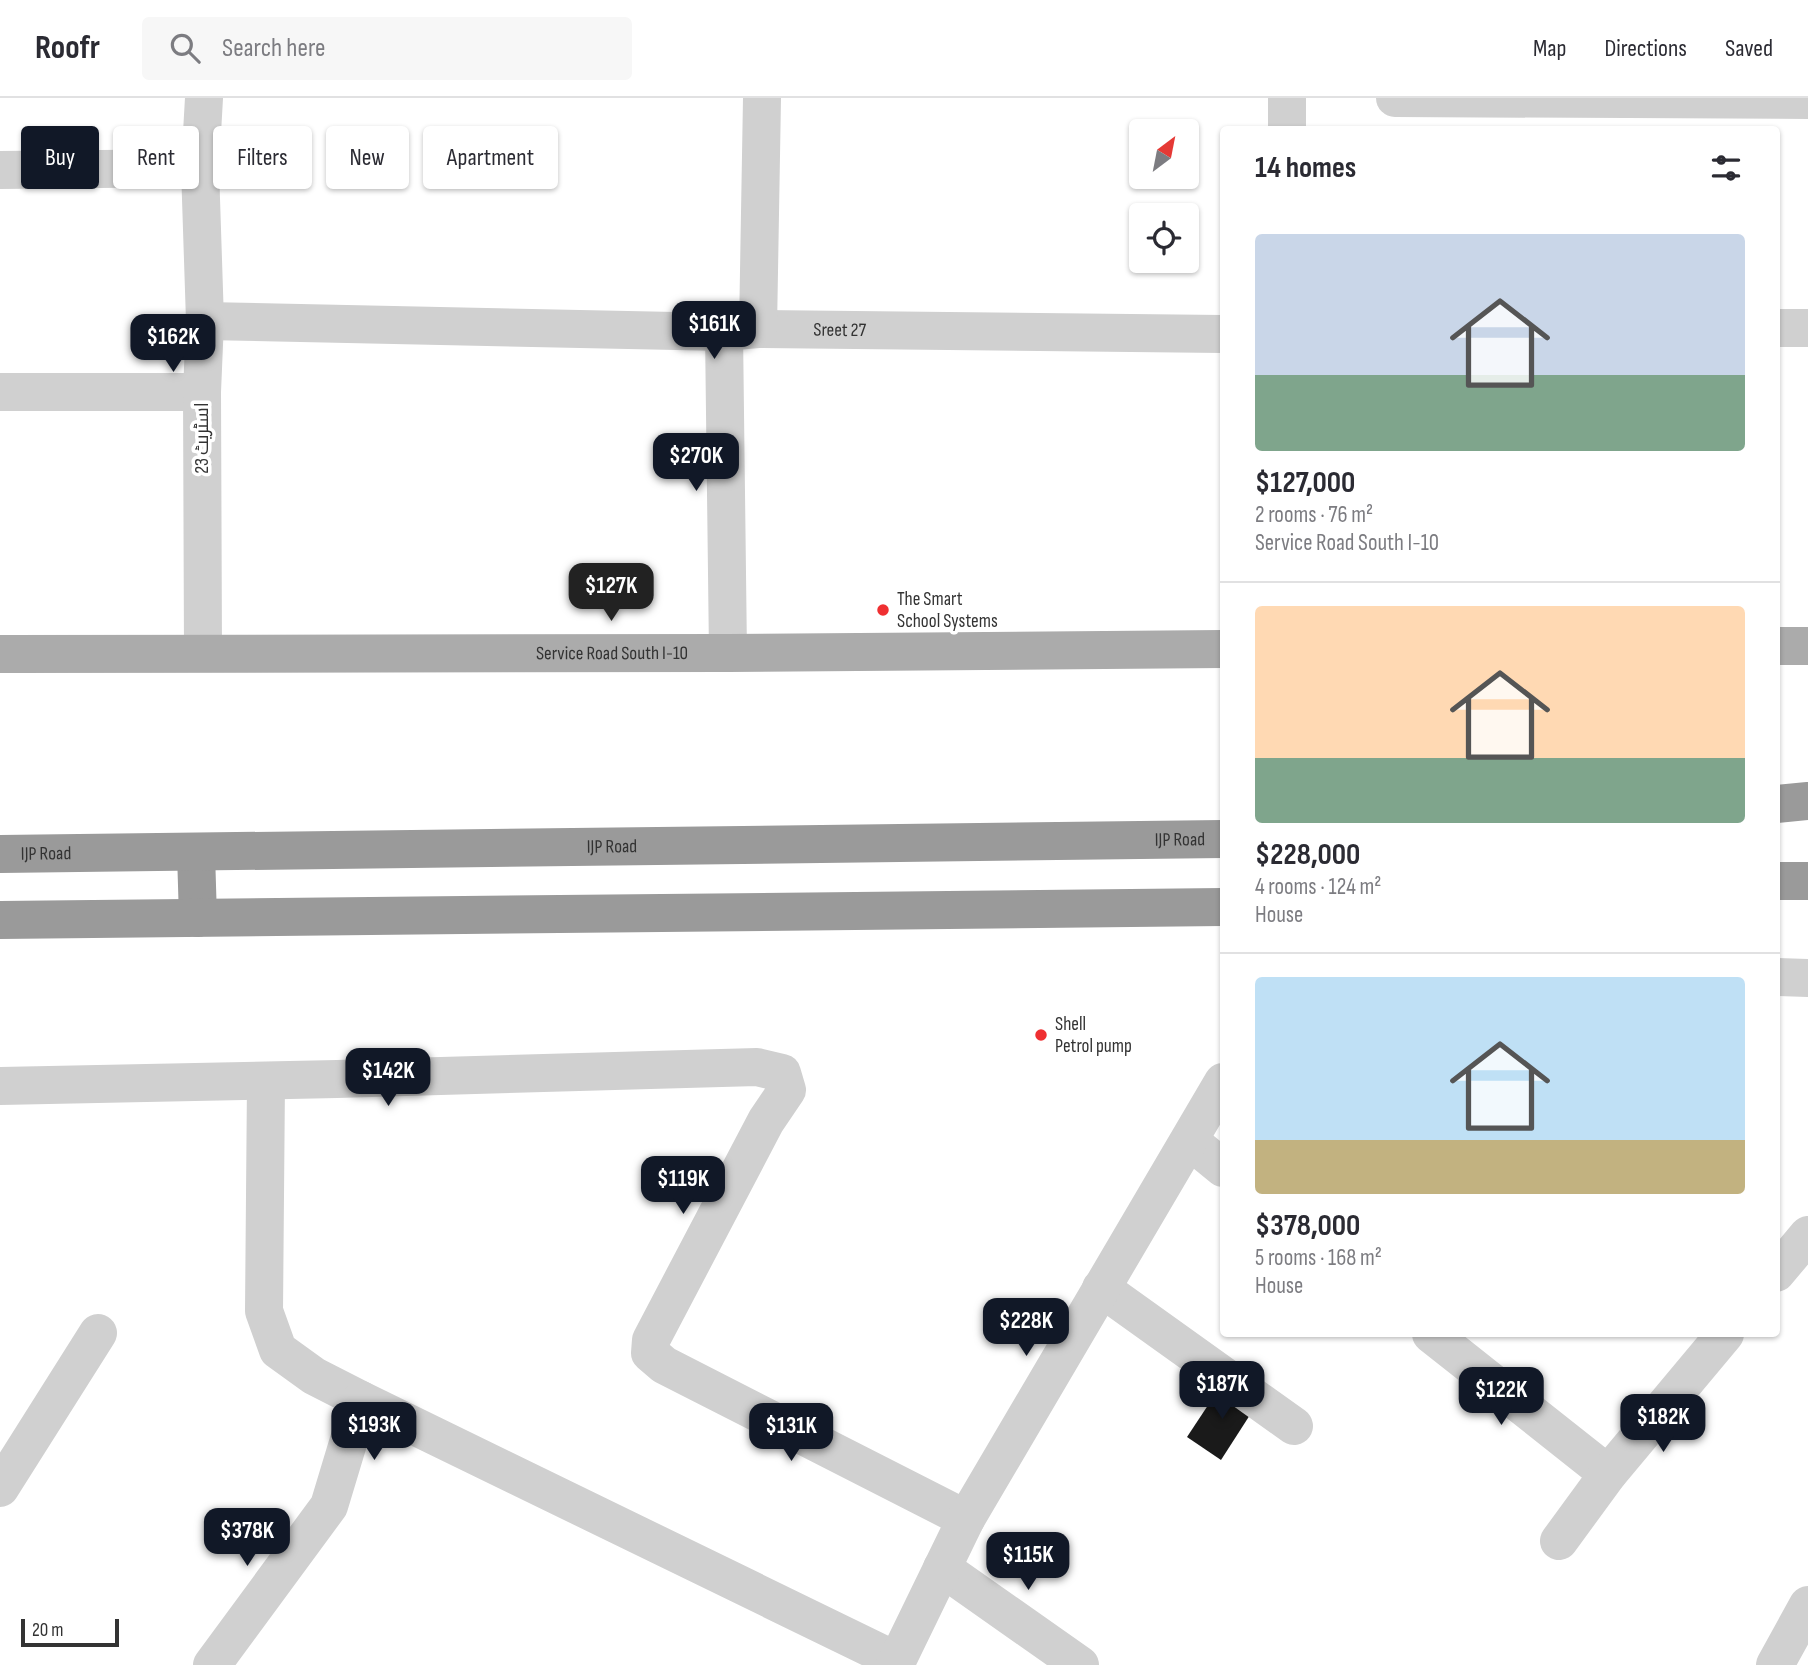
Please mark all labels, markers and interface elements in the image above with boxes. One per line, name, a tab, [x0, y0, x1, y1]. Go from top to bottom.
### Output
search box	[142, 17, 632, 80]
text: Roofr	[35, 28, 100, 68]
icon: search	[166, 29, 204, 67]
text: Search here	[222, 33, 325, 64]
text: Map	[1533, 34, 1566, 63]
text: Directions	[1604, 34, 1687, 63]
text: Saved	[1725, 34, 1773, 63]
north arrow	[1129, 119, 1199, 189]
map controls	[1129, 119, 1199, 273]
chip: Buy	[21, 126, 99, 189]
chip: Rent	[113, 126, 199, 189]
chip: Filters	[213, 126, 312, 189]
chip: New	[326, 126, 409, 189]
chip: Apartment	[423, 126, 558, 189]
icon: filters	[1707, 149, 1745, 187]
text: 14 homes	[1255, 150, 1356, 186]
button: locate	[1129, 203, 1199, 273]
icon: home	[1437, 280, 1563, 406]
pin: $161K	[665, 302, 763, 361]
text: $161K	[688, 310, 740, 338]
pin: $162K	[124, 314, 222, 374]
street label: Sreet 27	[813, 318, 867, 342]
text: $162K	[146, 323, 200, 351]
street label: اسٹریٹ 23	[191, 402, 214, 474]
pin: $270K	[647, 434, 745, 493]
text: $270K	[669, 442, 723, 470]
text: $127,000	[1255, 465, 1355, 501]
text: 2 rooms · 76 m²	[1255, 501, 1373, 529]
text: Service Road South I-10	[1255, 529, 1439, 557]
pin: $127K	[562, 564, 660, 623]
text: $127K	[585, 572, 637, 600]
place label: The Smart School Systems	[897, 588, 998, 633]
marker: The Smart School Systems	[875, 602, 891, 618]
street label: Service Road South I-10	[536, 642, 688, 665]
icon: home	[1437, 652, 1563, 778]
street label: IJP Road	[1155, 828, 1205, 851]
street label: IJP Road	[587, 835, 637, 858]
text: $228,000	[1255, 837, 1360, 873]
street label: IJP Road	[21, 842, 71, 865]
text: 4 rooms · 124 m²	[1255, 873, 1381, 901]
text: House	[1255, 901, 1303, 929]
place label: Shell Petrol pump	[1055, 1013, 1132, 1058]
icon: home	[1437, 1023, 1563, 1149]
marker: Shell Petrol pump	[1033, 1027, 1049, 1043]
pin: $142K	[339, 1048, 437, 1108]
text: $142K	[361, 1057, 415, 1085]
pin: $119K	[634, 1156, 732, 1216]
text: $119K	[657, 1165, 709, 1193]
text: $378,000	[1255, 1208, 1360, 1244]
text: 5 rooms · 168 m²	[1255, 1244, 1382, 1272]
text: House	[1255, 1272, 1303, 1300]
pin: $228K	[977, 1298, 1075, 1358]
text: $228K	[999, 1307, 1053, 1335]
pin: $187K	[1173, 1362, 1271, 1421]
pin: $122K	[1452, 1368, 1550, 1427]
text: $187K	[1195, 1370, 1249, 1398]
text: $122K	[1475, 1376, 1527, 1404]
pin: $182K	[1614, 1394, 1712, 1454]
pin: $193K	[325, 1402, 423, 1462]
text: $182K	[1636, 1403, 1690, 1431]
pin: $131K	[742, 1404, 840, 1463]
text: $193K	[347, 1411, 401, 1439]
text: $131K	[765, 1412, 817, 1440]
pin: $378K	[198, 1508, 296, 1568]
text: $378K	[220, 1517, 274, 1545]
pin: $115K	[979, 1532, 1077, 1592]
text: $115K	[1002, 1541, 1054, 1569]
scale bar	[21, 1616, 119, 1648]
text: 20 m	[32, 1619, 64, 1642]

